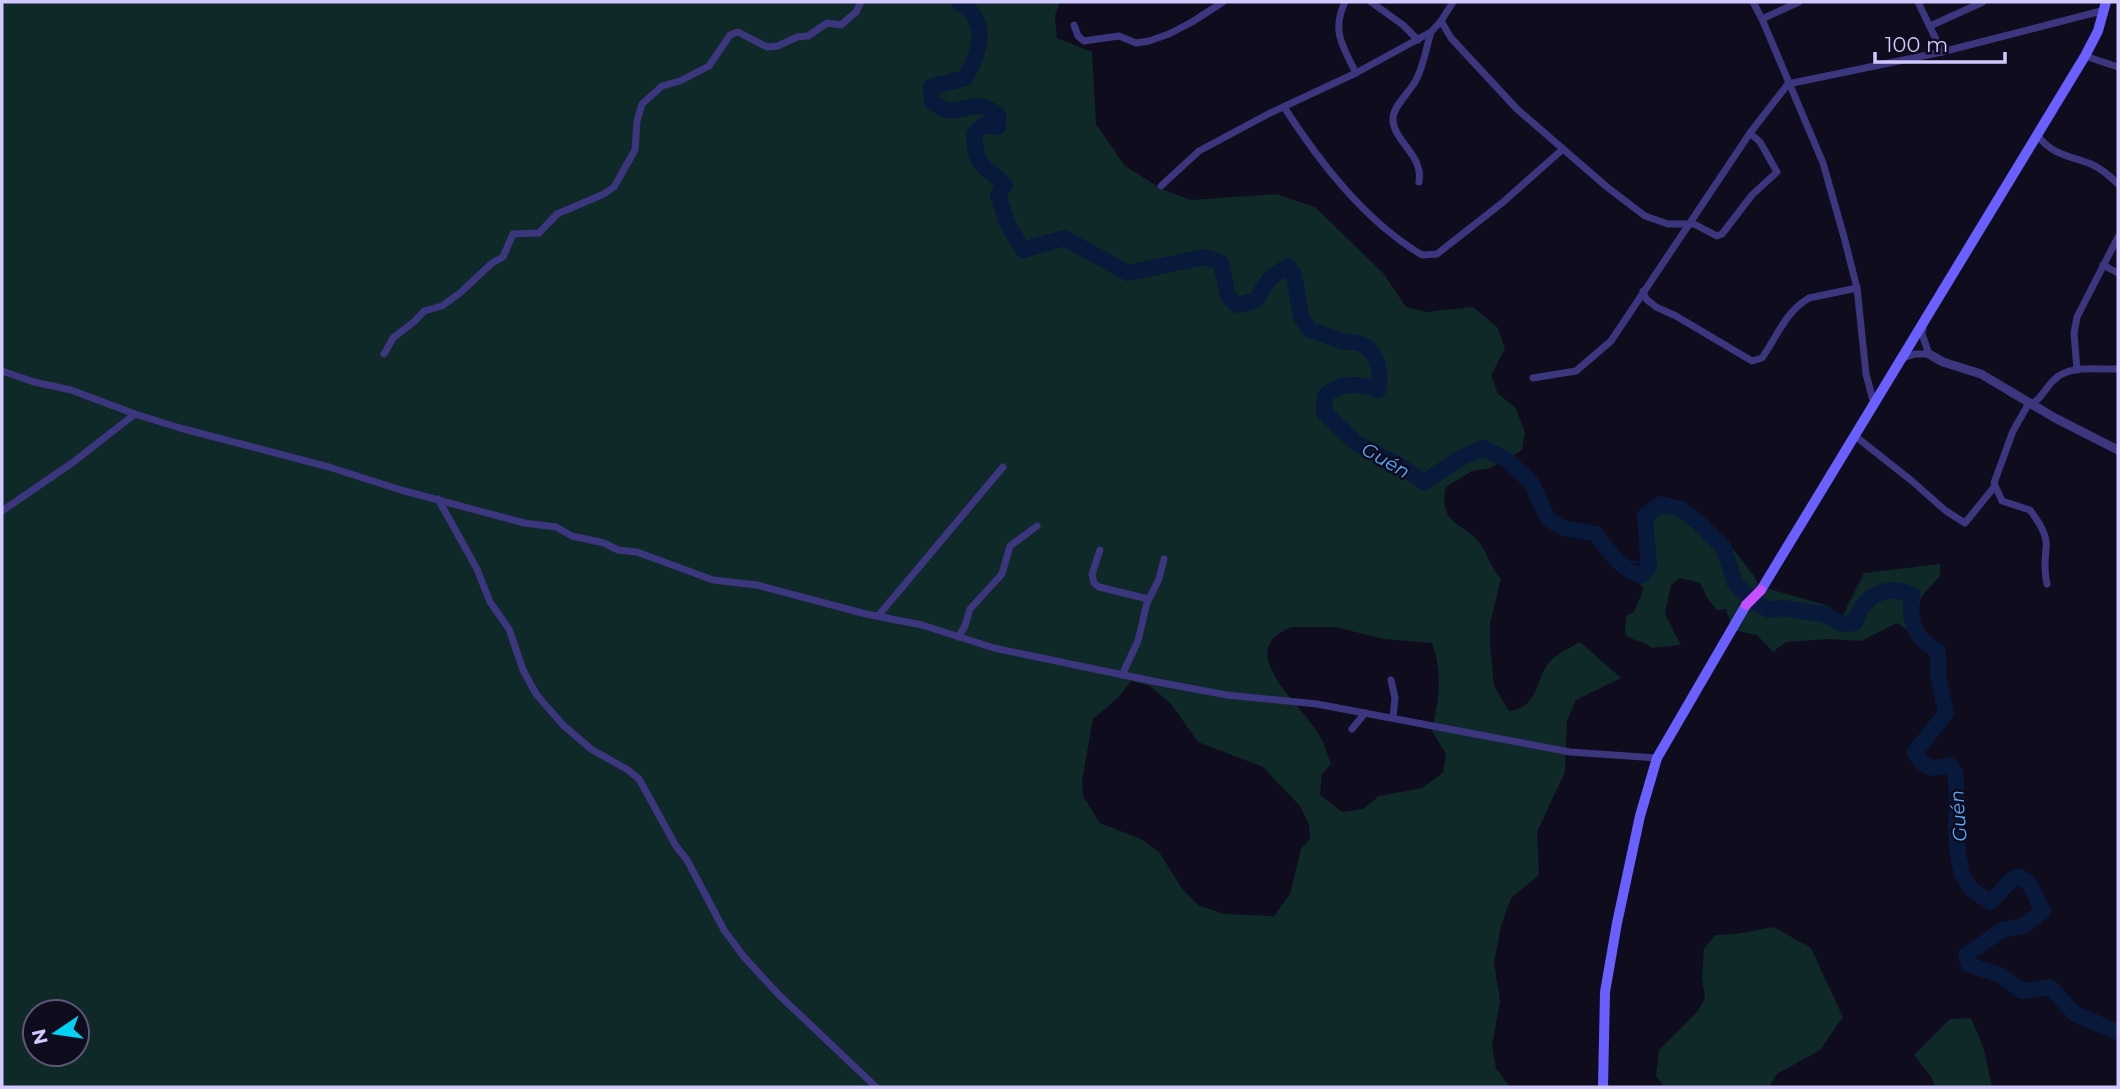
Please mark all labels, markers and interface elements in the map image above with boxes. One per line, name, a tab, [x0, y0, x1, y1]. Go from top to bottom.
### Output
scale bar	[1875, 21, 2004, 65]
text: 100 m	[1885, 32, 1948, 57]
water label: Guén	[1358, 438, 1414, 483]
water label: Guén	[1945, 789, 1972, 843]
north arrow	[21, 998, 91, 1068]
text: N	[27, 1027, 53, 1047]

